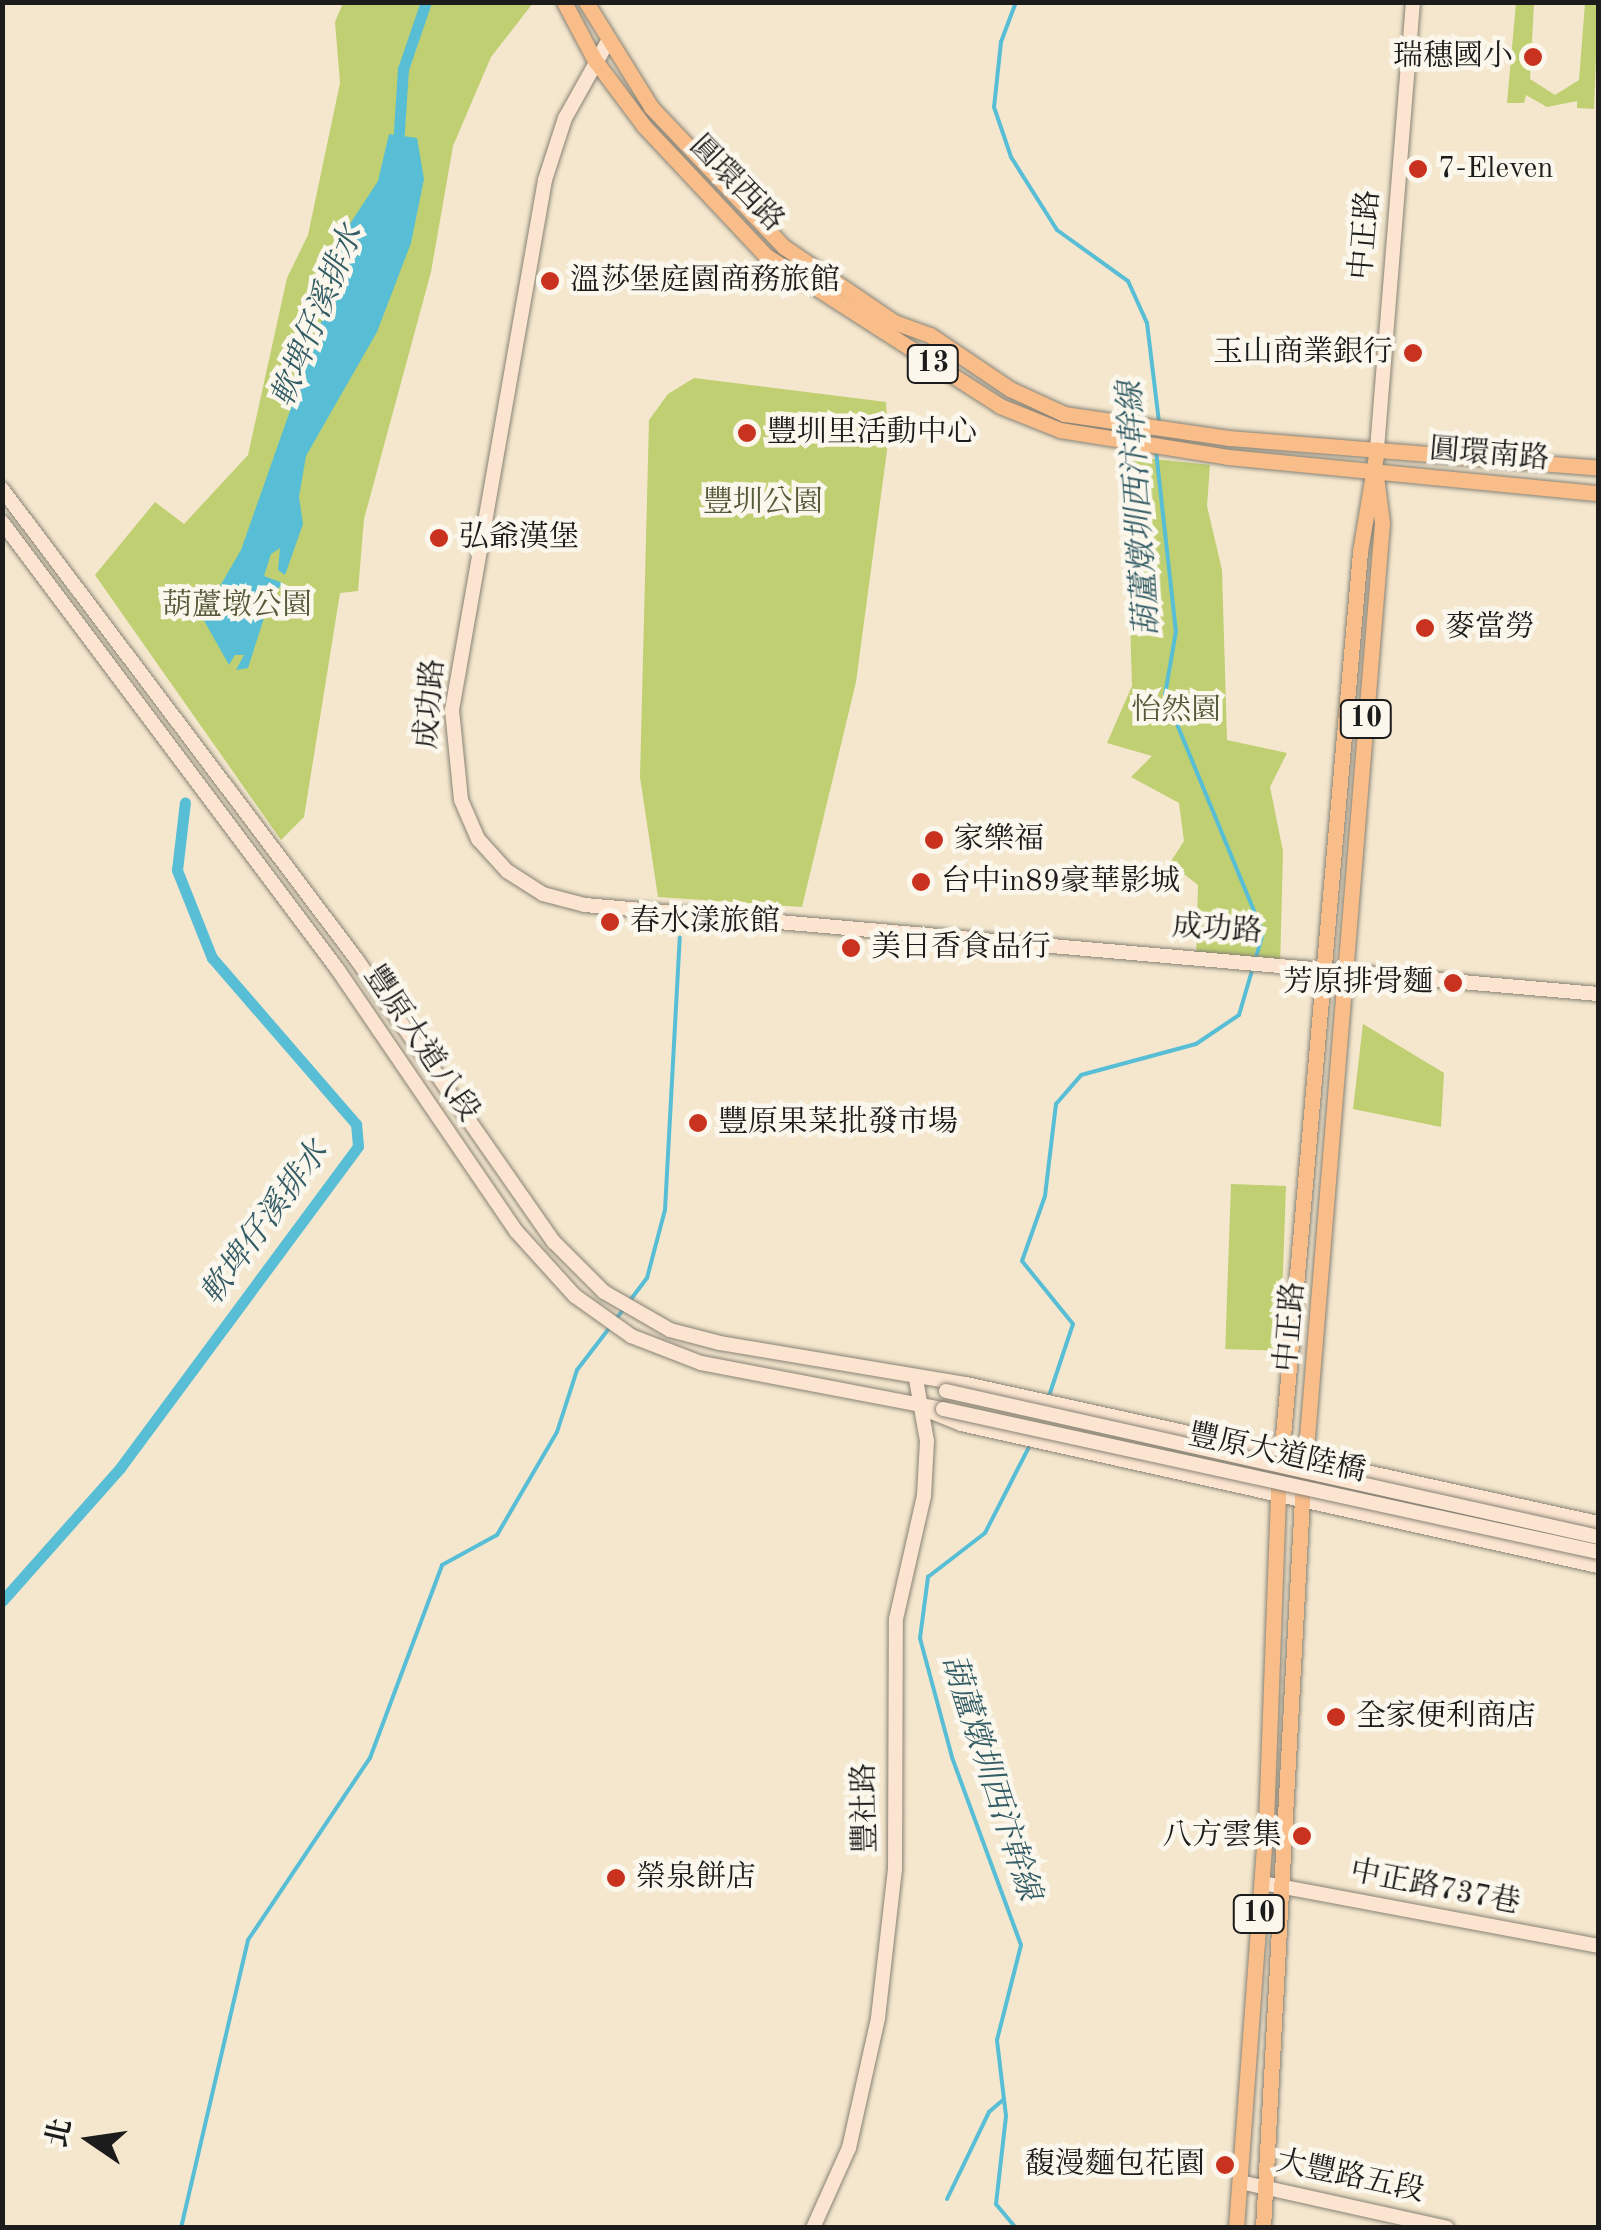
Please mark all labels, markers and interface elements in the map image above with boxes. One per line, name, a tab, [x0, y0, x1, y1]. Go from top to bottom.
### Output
place label: 瑞穗國小	[1393, 39, 1513, 75]
marker: 瑞穗國小	[1522, 46, 1544, 68]
street label: 圓環西路	[681, 128, 791, 240]
place label: 7-Eleven	[1438, 151, 1554, 187]
marker: 7-Eleven	[1407, 158, 1429, 180]
street label: 中正路	[1344, 189, 1388, 281]
water label: 軟埤仔溪排水	[265, 221, 373, 413]
place label: 溫莎堡庭園商務旅館	[570, 263, 840, 299]
marker: 溫莎堡庭園商務旅館	[539, 270, 561, 292]
place label: 玉山商業銀行	[1213, 335, 1393, 371]
road number: 13	[906, 341, 960, 387]
marker: 玉山商業銀行	[1402, 342, 1424, 364]
water label: 葫蘆燉圳西汴幹線	[1113, 380, 1169, 638]
place label: 豐圳里活動中心	[767, 415, 977, 451]
marker: 豐圳里活動中心	[736, 422, 758, 444]
street label: 圓環南路	[1428, 432, 1550, 478]
park label: 豐圳公園	[703, 485, 823, 521]
place label: 弘爺漢堡	[459, 520, 579, 556]
marker: 弘爺漢堡	[428, 527, 450, 549]
park label: 葫蘆墩公園	[162, 588, 312, 624]
place label: 麥當勞	[1445, 610, 1535, 646]
marker: 麥當勞	[1414, 617, 1436, 639]
street label: 成功路	[409, 658, 453, 750]
park label: 怡然園	[1131, 693, 1221, 729]
road number: 10	[1338, 696, 1394, 742]
place label: 家樂福	[954, 822, 1044, 858]
marker: 家樂福	[923, 829, 945, 851]
place label: 台中in89豪華影城	[941, 864, 1180, 900]
marker: 台中in89豪華影城	[910, 871, 932, 893]
place label: 春水漾旅館	[630, 904, 780, 940]
street label: 成功路	[1171, 909, 1263, 951]
marker: 春水漾旅館	[599, 911, 621, 933]
place label: 美日香食品行	[871, 930, 1051, 966]
marker: 美日香食品行	[840, 937, 862, 959]
street label: 豐原大道八段	[356, 959, 486, 1129]
place label: 芳原排骨麵	[1283, 965, 1433, 1001]
marker: 芳原排骨麵	[1442, 972, 1464, 994]
place label: 豐原果菜批發市場	[718, 1105, 958, 1141]
marker: 豐原果菜批發市場	[687, 1112, 709, 1134]
water label: 軟埤仔溪排水	[194, 1135, 338, 1313]
street label: 中正路	[1269, 1281, 1313, 1373]
street label: 豐原大道陸橋	[1185, 1418, 1369, 1490]
water label: 葫蘆燉圳西汴幹線	[931, 1650, 1047, 1906]
place label: 全家便利商店	[1356, 1699, 1536, 1735]
marker: 全家便利商店	[1325, 1706, 1347, 1728]
street label: 豐社路	[847, 1763, 885, 1853]
place label: 八方雲集	[1162, 1818, 1282, 1854]
marker: 八方雲集	[1291, 1825, 1313, 1847]
street label: 中正路737巷	[1347, 1854, 1523, 1922]
place label: 榮泉餅店	[636, 1860, 756, 1896]
marker: 榮泉餅店	[605, 1867, 627, 1889]
road number: 10	[1232, 1891, 1286, 1937]
north arrow	[40, 2090, 140, 2190]
text: 北	[44, 2116, 78, 2150]
street label: 大豐路五段	[1273, 2144, 1427, 2210]
place label: 馥漫麵包花園	[1025, 2147, 1205, 2183]
marker: 馥漫麵包花園	[1214, 2154, 1236, 2176]

